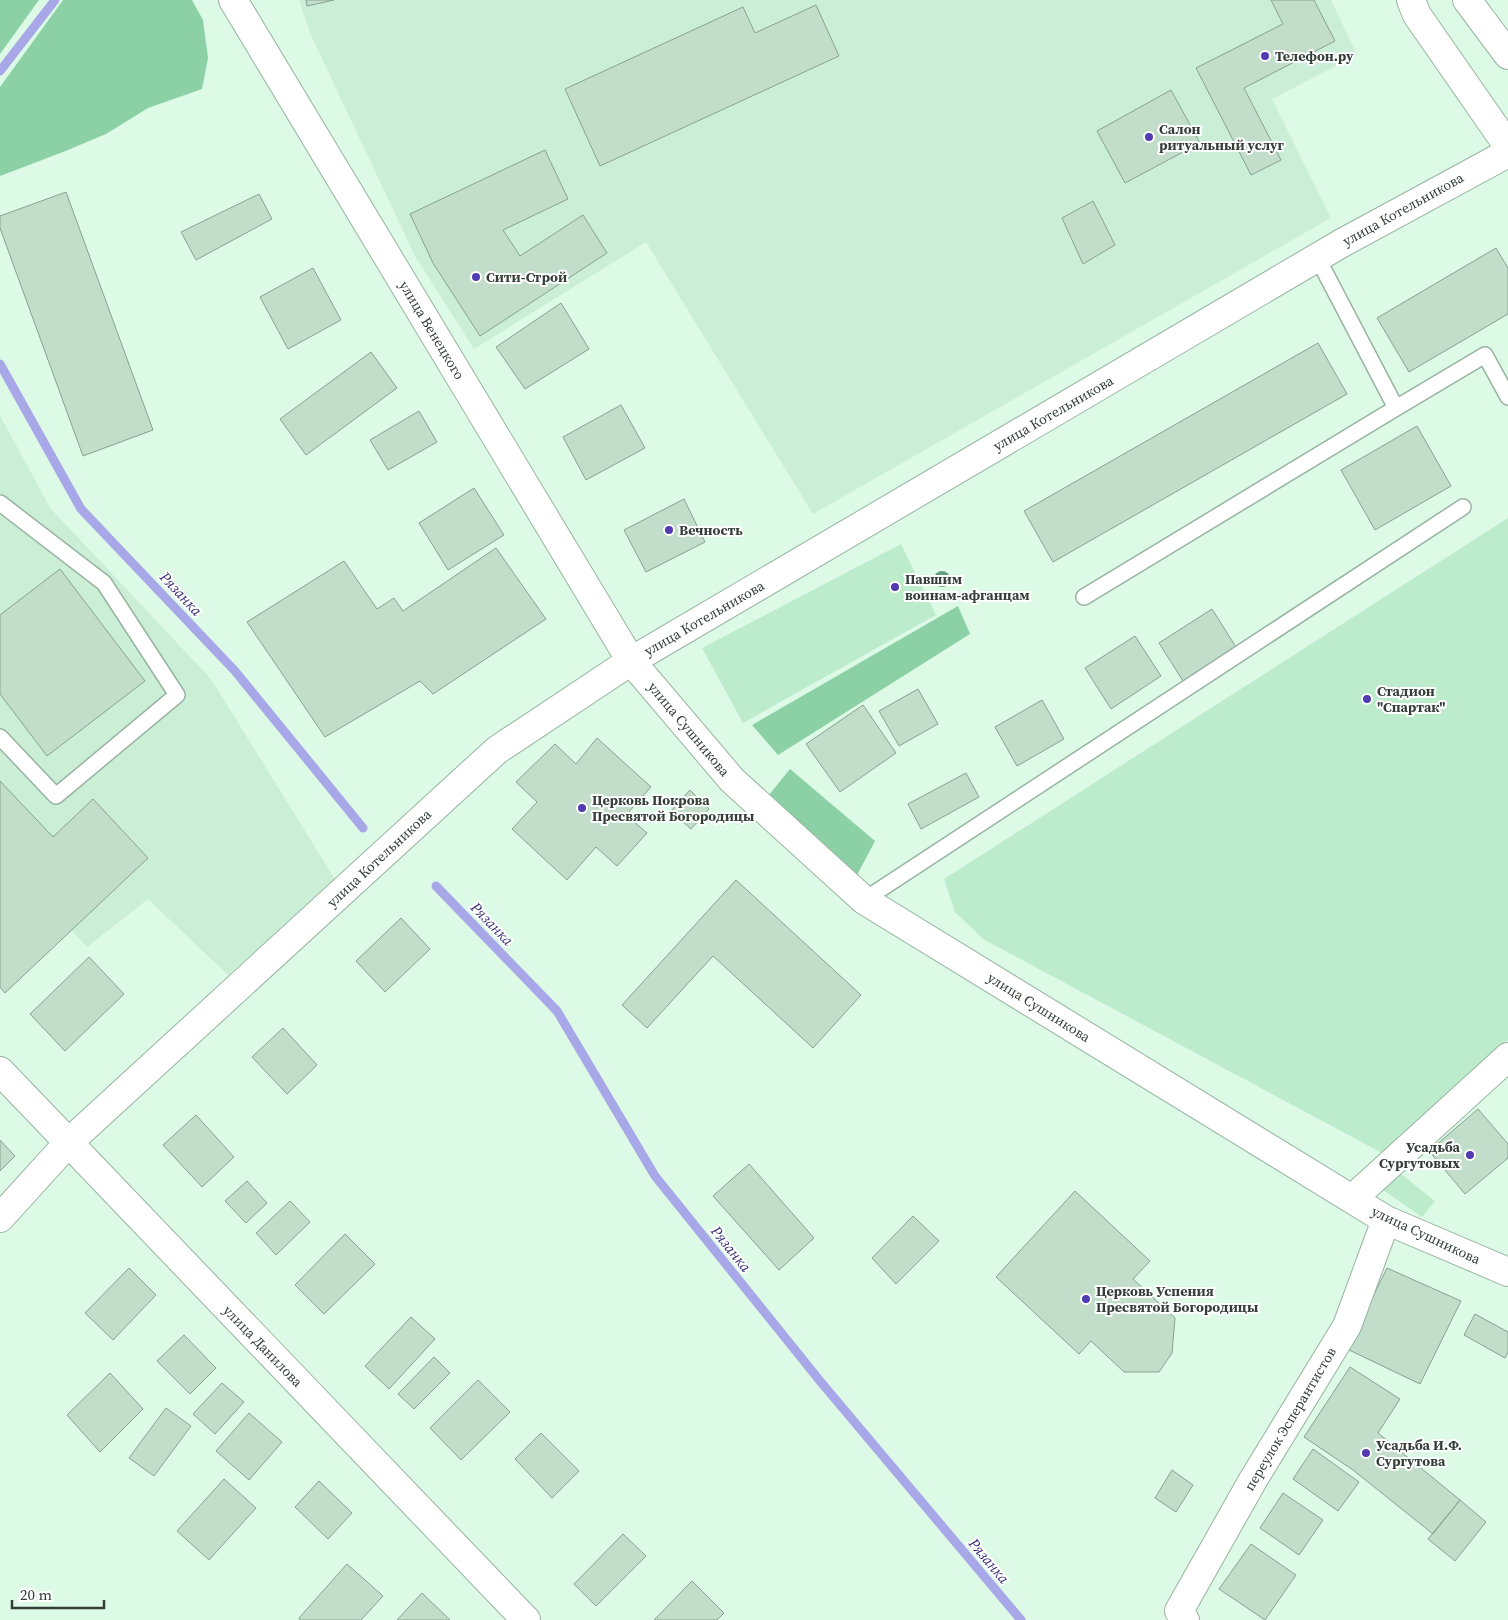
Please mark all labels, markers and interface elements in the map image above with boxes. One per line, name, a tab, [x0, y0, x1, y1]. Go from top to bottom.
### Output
place label: Телефон.ру	[1275, 46, 1354, 66]
marker: Телефон.ру	[1259, 50, 1271, 62]
place label: Салон ритуальный услуг	[1159, 119, 1285, 155]
marker: Салон ритуальный услуг	[1143, 131, 1155, 143]
street label: улица Котельникова	[1339, 167, 1468, 251]
place label: Сити-Строй	[486, 267, 567, 287]
marker: Сити-Строй	[470, 271, 482, 283]
street label: улица Венецкого	[395, 277, 470, 384]
street label: улица Котельникова	[989, 370, 1118, 456]
place label: Вечность	[679, 520, 743, 540]
marker: Вечность	[663, 524, 675, 536]
water label: Рязанка	[155, 566, 207, 621]
place label: Павшим воинам-афганцам	[905, 569, 1030, 605]
street label: улица Котельникова	[640, 575, 769, 661]
marker: Павшим воинам-афганцам	[889, 581, 901, 593]
street label: улица Сушникова	[643, 677, 735, 781]
place label: Стадион "Спартак"	[1377, 681, 1446, 717]
marker: Стадион "Спартак"	[1361, 693, 1373, 705]
place label: Церковь Покрова Пресвятой Богородицы	[592, 790, 754, 826]
marker: Церковь Покрова Пресвятой Богородицы	[576, 802, 588, 814]
street label: улица Котельникова	[322, 804, 436, 912]
water label: Рязанка	[465, 896, 519, 950]
street label: улица Сушникова	[984, 967, 1095, 1047]
place label: Усадьба Сургутовых	[1379, 1137, 1461, 1173]
marker: Усадьба Сургутовых	[1464, 1149, 1476, 1161]
street label: улица Сушникова	[1368, 1201, 1485, 1269]
water label: Рязанка	[706, 1220, 757, 1276]
place label: Церковь Успения Пресвятой Богородицы	[1096, 1281, 1258, 1317]
marker: Церковь Успения Пресвятой Богородицы	[1080, 1293, 1092, 1305]
street label: улица Данилова	[219, 1301, 308, 1392]
street label: переулок Эсперантистов	[1239, 1343, 1341, 1495]
place label: Усадьба И.Ф. Сургутова	[1376, 1435, 1462, 1471]
marker: Усадьба И.Ф. Сургутова	[1360, 1447, 1372, 1459]
water label: Рязанка	[963, 1533, 1015, 1588]
scale bar	[12, 1578, 105, 1610]
text: 20 m	[20, 1584, 52, 1605]

